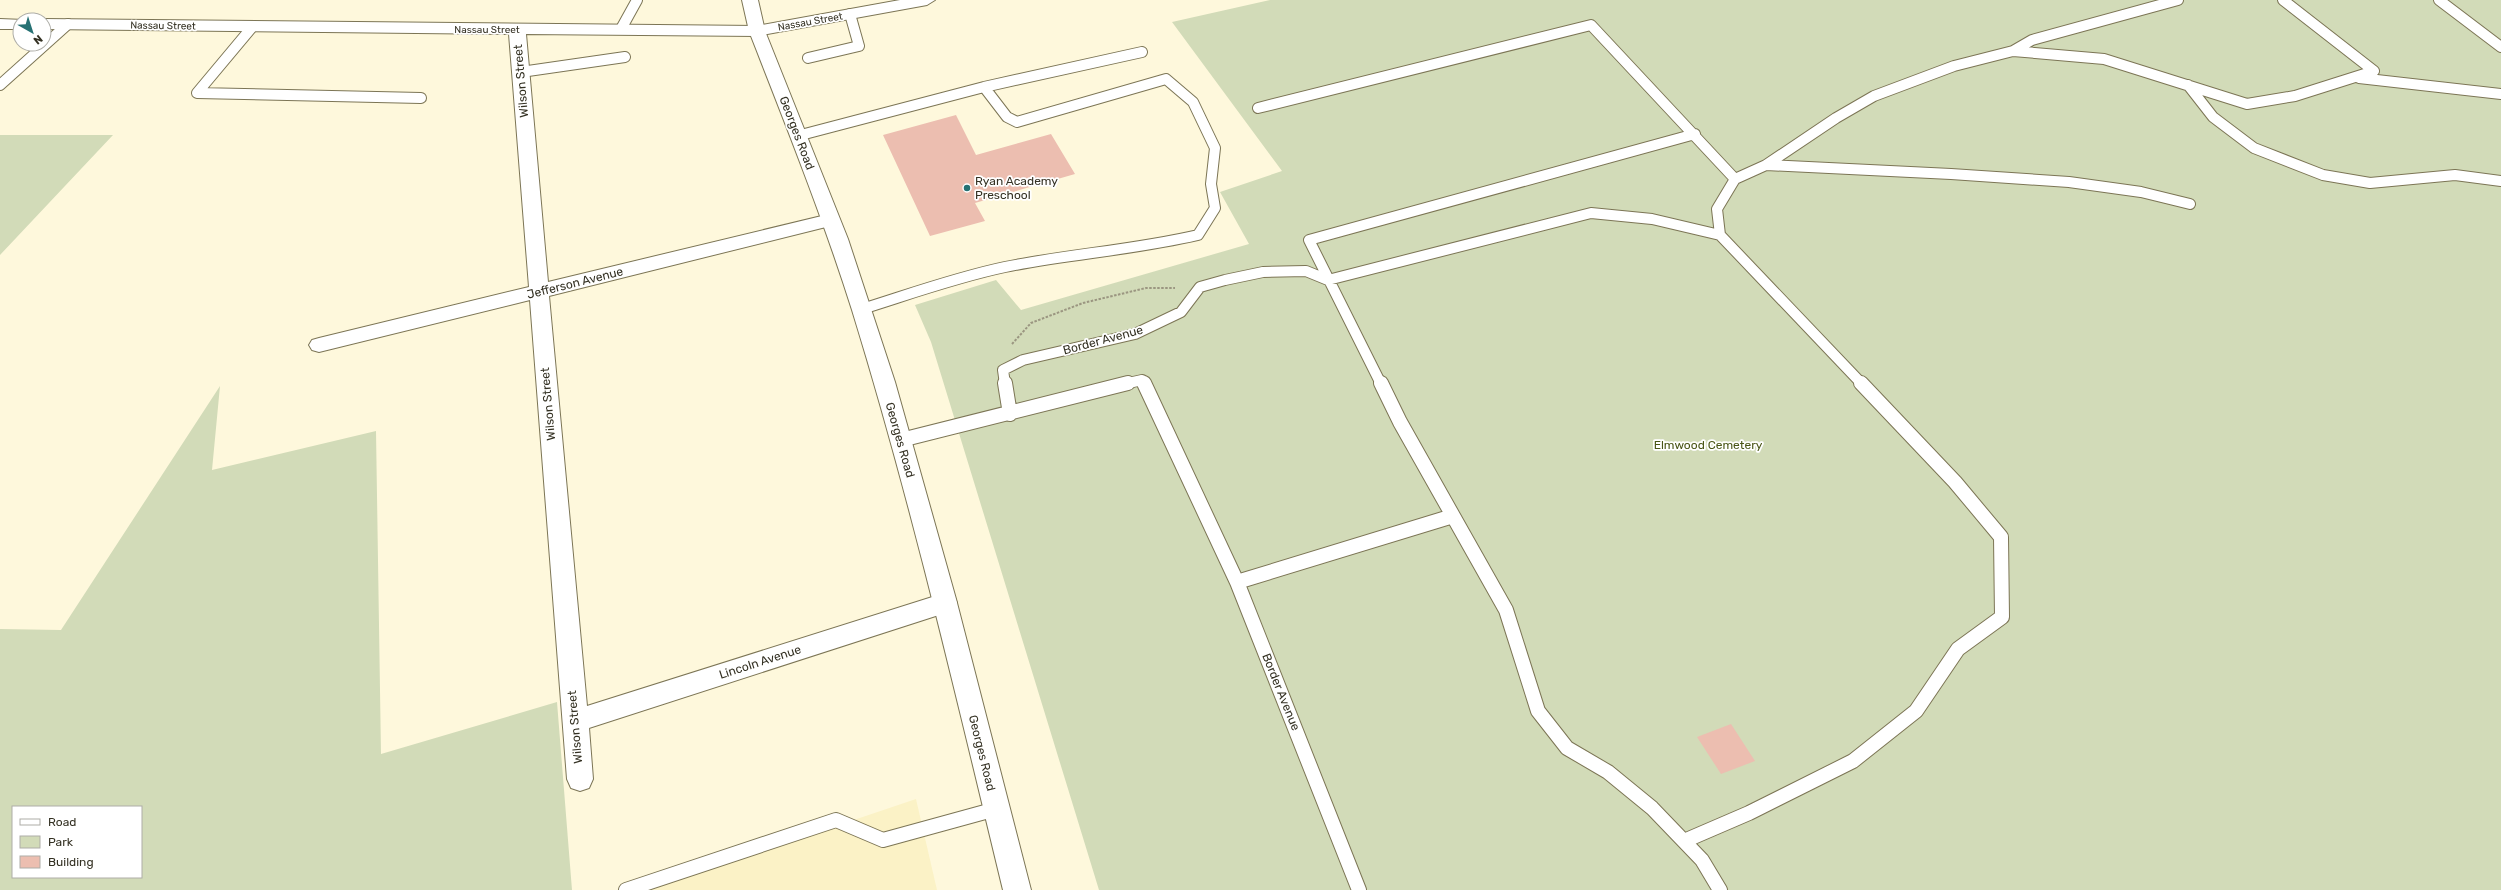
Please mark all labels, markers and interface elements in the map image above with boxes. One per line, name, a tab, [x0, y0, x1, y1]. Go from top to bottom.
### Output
street label: Nassau Street	[777, 10, 844, 34]
north arrow	[12, 12, 52, 52]
street label: Nassau Street	[130, 19, 196, 33]
street label: Nassau Street	[454, 24, 520, 36]
text: N	[31, 32, 45, 47]
street label: Wilson Street	[511, 44, 531, 118]
street label: Georges Road	[777, 94, 817, 172]
place label: Ryan Academy Preschool	[975, 174, 1058, 202]
marker: Ryan Academy Preschool	[962, 183, 972, 193]
street label: Jefferson Avenue	[525, 264, 625, 302]
street label: Border Avenue	[1062, 323, 1145, 357]
street label: Wilson Street	[538, 367, 558, 441]
street label: Georges Road	[883, 401, 917, 479]
park label: Elmwood Cemetery	[1654, 438, 1763, 452]
street label: Lincoln Avenue	[717, 642, 803, 682]
street label: Border Avenue	[1259, 651, 1303, 733]
street label: Wilson Street	[565, 690, 585, 764]
street label: Georges Road	[966, 714, 998, 792]
legend	[12, 806, 142, 878]
text: Road	[48, 815, 76, 829]
text: Park	[48, 835, 74, 849]
text: Building	[48, 855, 94, 869]

